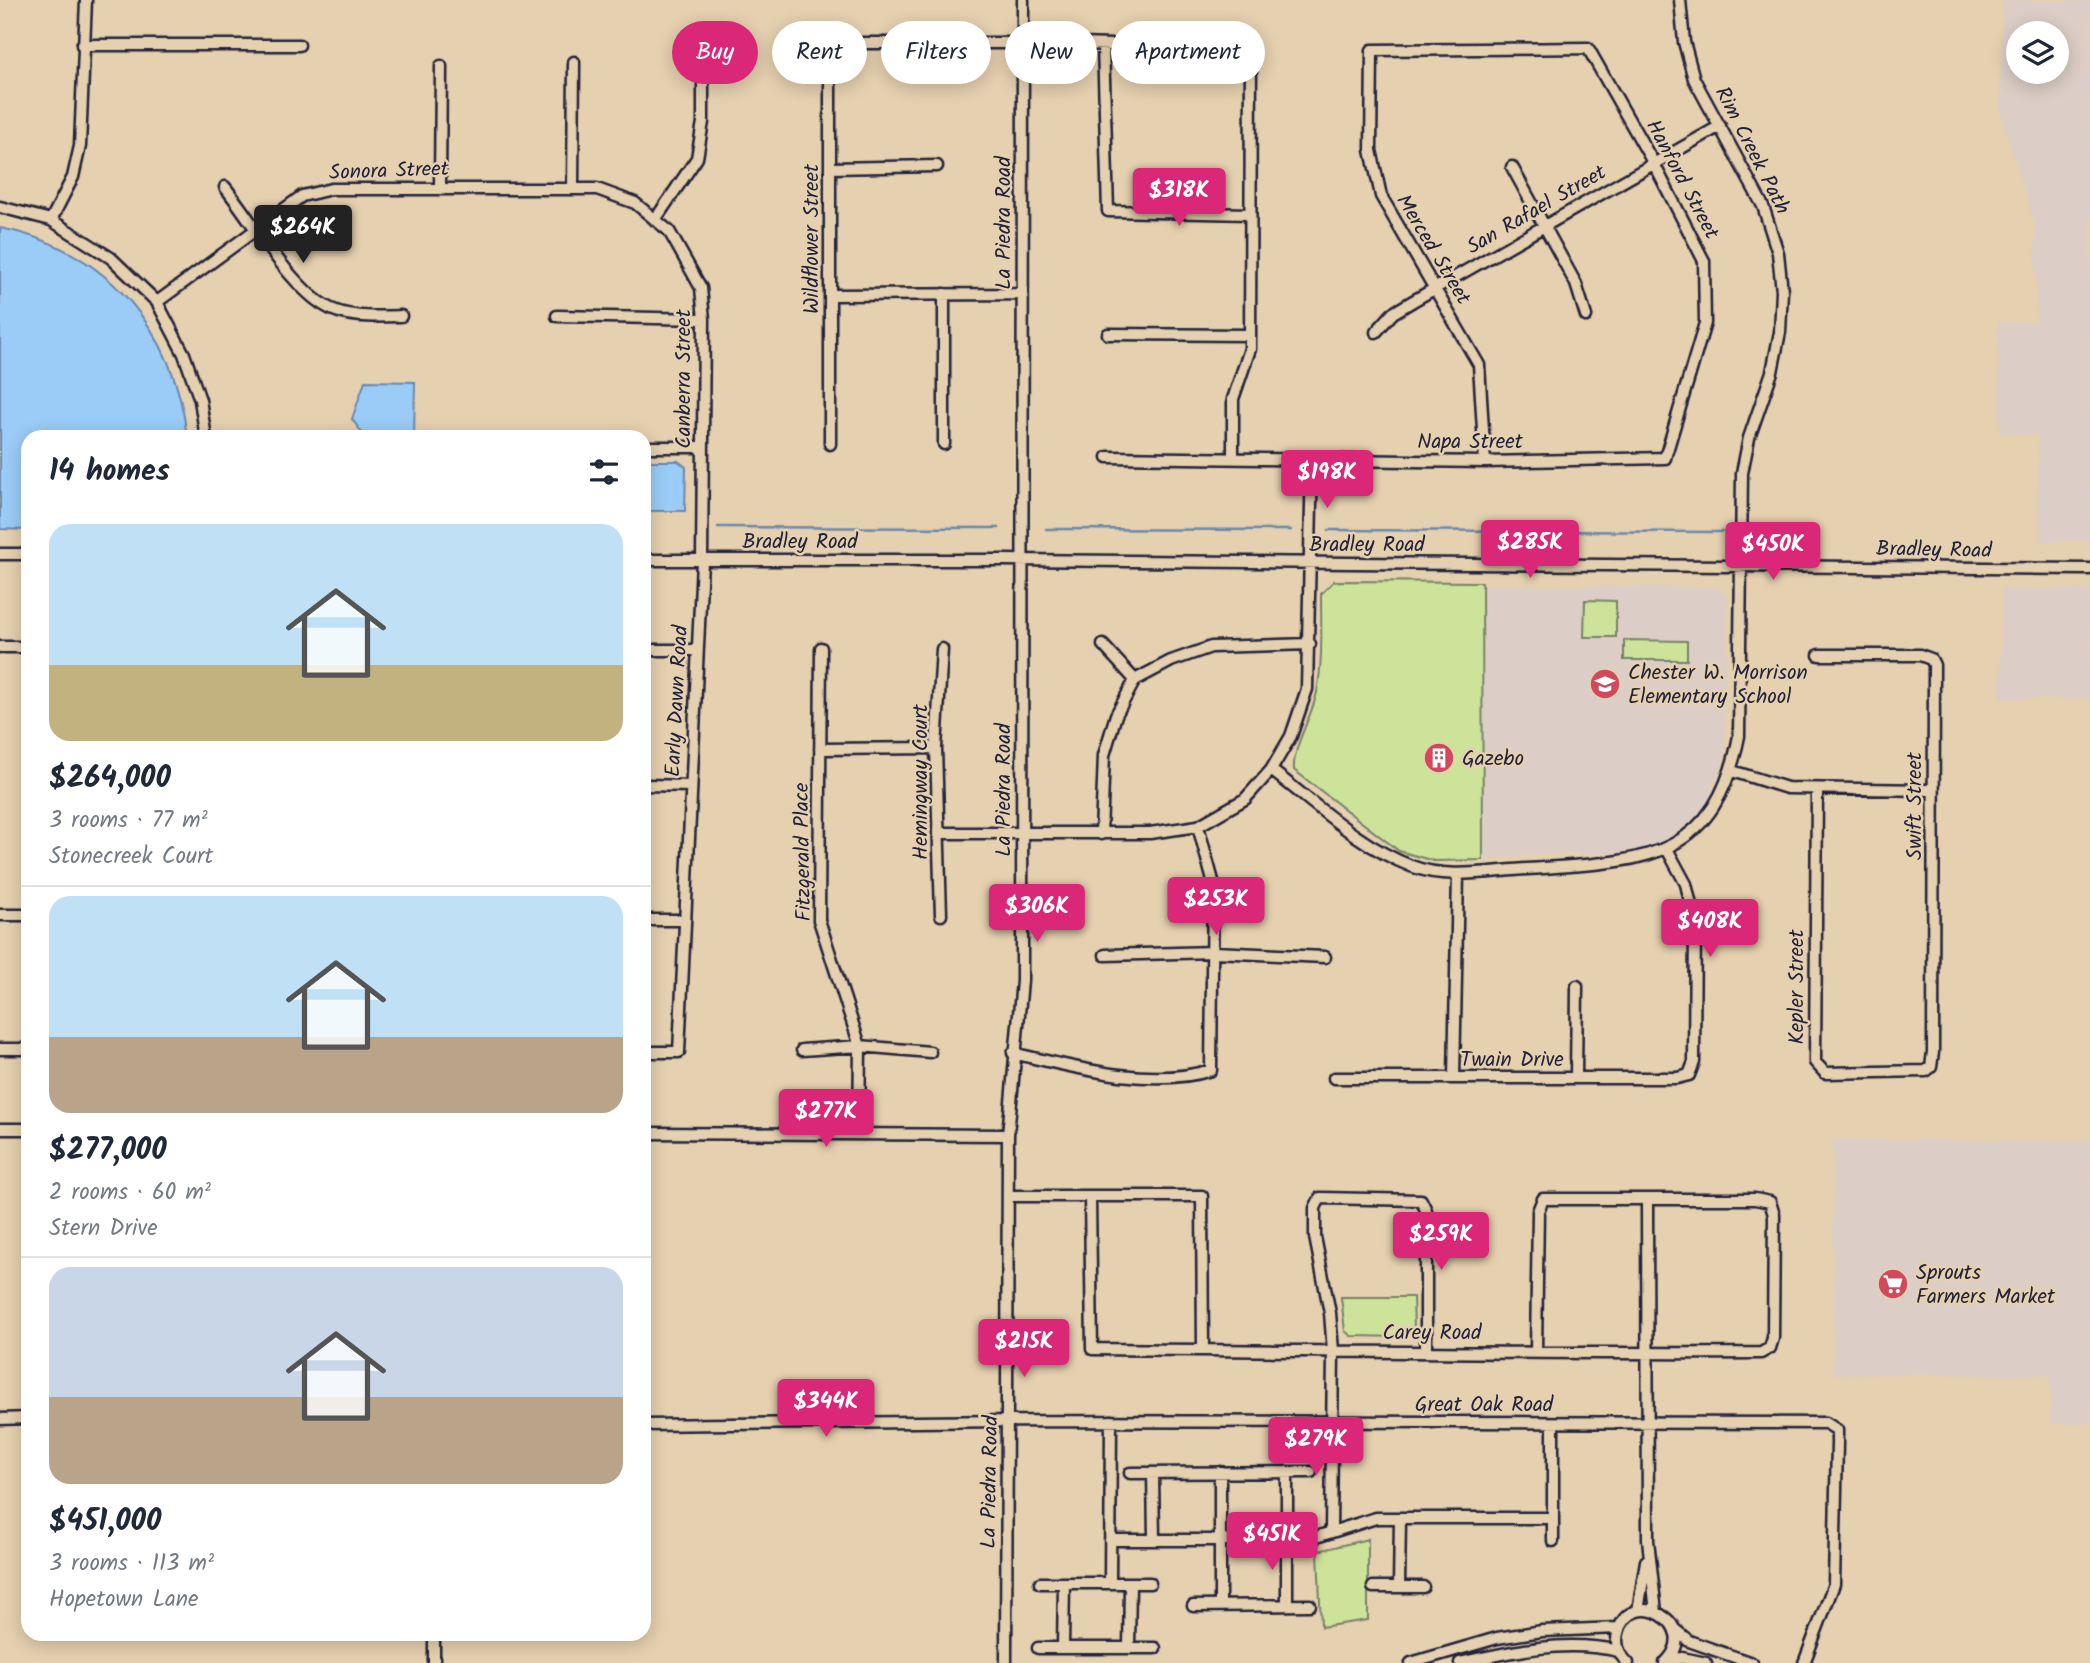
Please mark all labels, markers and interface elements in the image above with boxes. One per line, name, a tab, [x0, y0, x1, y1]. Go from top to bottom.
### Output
chip: Buy	[672, 21, 758, 84]
chip: Rent	[772, 21, 867, 84]
chip: Filters	[881, 21, 991, 84]
chip: New	[1005, 21, 1097, 84]
chip: Apartment	[1111, 21, 1265, 84]
map controls	[2006, 21, 2069, 84]
button: layers	[2006, 21, 2069, 84]
street label: Rim Creek Path	[1705, 81, 1798, 220]
street label: Hanford Street	[1636, 114, 1728, 246]
street label: Sonora Street	[329, 153, 450, 190]
street label: La Piedra Road	[988, 156, 1021, 290]
street label: San Rafael Street	[1461, 156, 1614, 264]
street label: Wildflower Street	[796, 163, 829, 314]
pin: $318K	[1130, 168, 1228, 228]
text: $318K	[1149, 173, 1209, 209]
street label: Merced Street	[1387, 188, 1479, 312]
pin: $264K	[254, 205, 352, 265]
text: $264K	[270, 210, 336, 246]
street label: Canberra Street	[668, 308, 701, 449]
street label: Napa Street	[1417, 426, 1524, 459]
text: 14 homes	[49, 448, 170, 496]
pin: $198K	[1278, 450, 1376, 510]
icon: filters	[585, 453, 623, 491]
text: $198K	[1297, 455, 1357, 491]
pin: $285K	[1481, 520, 1579, 580]
pin: $450K	[1724, 522, 1822, 582]
text: $285K	[1497, 525, 1563, 561]
street label: Bradley Road	[742, 526, 858, 559]
text: $450K	[1741, 527, 1805, 563]
street label: Bradley Road	[1309, 529, 1425, 562]
street label: Bradley Road	[1876, 533, 1993, 568]
icon: home	[273, 570, 399, 696]
street label: Early Dawn Road	[657, 624, 698, 778]
place label: Chester W. Morrison Elementary School	[1628, 657, 1808, 714]
school or university icon: Chester W. Morrison Elementary School	[1588, 667, 1622, 701]
street label: Hemingway Court	[905, 703, 938, 860]
street label: La Piedra Road	[988, 723, 1021, 857]
building icon: Gazebo	[1422, 741, 1456, 775]
place label: Gazebo	[1462, 743, 1524, 776]
street label: Swift Street	[1899, 751, 1932, 860]
text: $264,000	[49, 755, 171, 803]
street label: Fitzgerald Place	[786, 782, 821, 922]
text: 3 rooms · 77 m²	[49, 803, 208, 839]
text: Stonecreek Court	[49, 839, 213, 875]
pin: $253K	[1167, 878, 1265, 937]
text: $253K	[1183, 882, 1249, 918]
pin: $306K	[988, 884, 1086, 944]
text: $306K	[1005, 889, 1069, 925]
pin: $408K	[1661, 900, 1759, 959]
text: $408K	[1677, 904, 1743, 940]
street label: Kepler Street	[1781, 929, 1814, 1045]
icon: home	[273, 942, 399, 1068]
street label: Twain Drive	[1460, 1044, 1564, 1077]
pin: $277K	[777, 1090, 875, 1149]
text: $277K	[795, 1094, 857, 1130]
text: $277,000	[49, 1127, 167, 1175]
text: 2 rooms · 60 m²	[49, 1175, 211, 1211]
text: Stern Drive	[49, 1211, 158, 1247]
pin: $259K	[1392, 1212, 1490, 1272]
text: $259K	[1409, 1217, 1473, 1253]
place label: Sprouts Farmers Market	[1916, 1257, 2056, 1314]
supermarket icon: Sprouts Farmers Market	[1876, 1267, 1910, 1301]
icon: home	[273, 1313, 399, 1439]
street label: Carey Road	[1382, 1317, 1482, 1350]
pin: $215K	[975, 1320, 1073, 1379]
text: $215K	[994, 1324, 1054, 1360]
pin: $344K	[777, 1380, 875, 1439]
text: $344K	[793, 1384, 859, 1420]
street label: Great Oak Road	[1415, 1389, 1554, 1422]
street label: La Piedra Road	[973, 1415, 1008, 1549]
pin: $279K	[1267, 1418, 1365, 1477]
text: $279K	[1284, 1422, 1348, 1458]
text: $451,000	[49, 1498, 161, 1546]
pin: $451K	[1223, 1512, 1321, 1572]
text: $451K	[1243, 1517, 1301, 1553]
text: 3 rooms · 113 m²	[49, 1546, 214, 1582]
text: Hopetown Lane	[49, 1582, 198, 1618]

